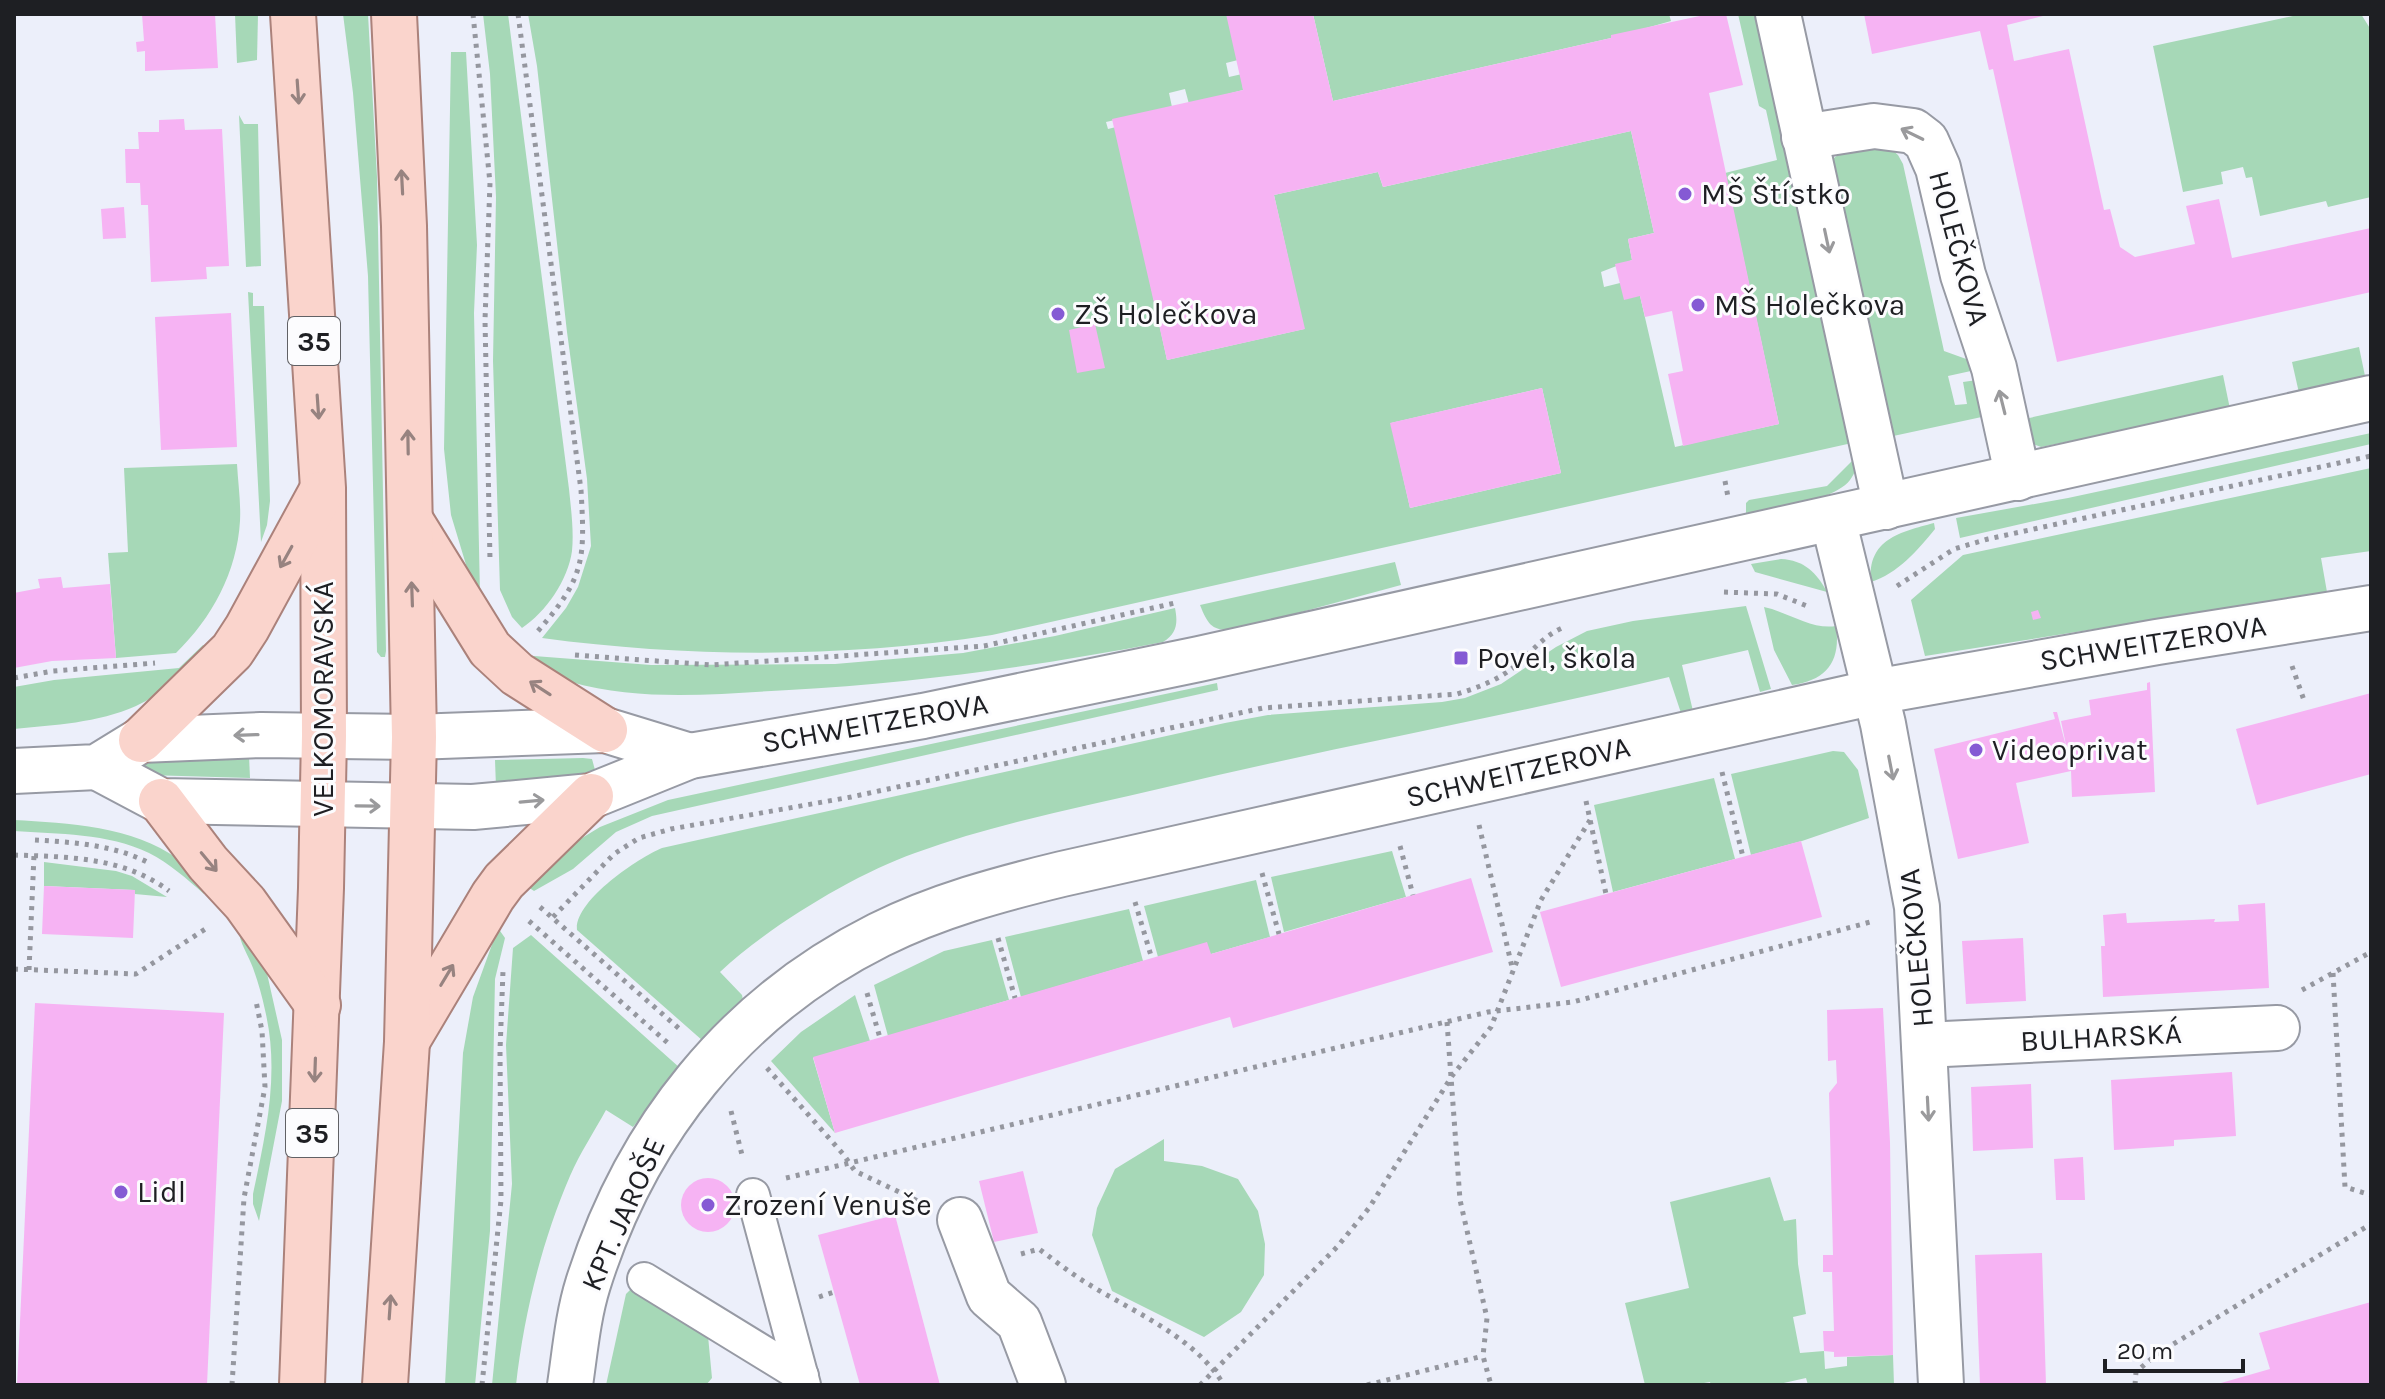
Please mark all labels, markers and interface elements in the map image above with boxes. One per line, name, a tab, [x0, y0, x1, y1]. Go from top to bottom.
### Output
one-way arrow	[291, 78, 306, 105]
one-way arrow	[1901, 126, 1924, 141]
street label: HOLEČKOVA	[1921, 166, 1997, 330]
one-way arrow	[395, 169, 410, 196]
place label: MŠ Štístko	[1701, 176, 1850, 212]
marker: MŠ Štístko	[1676, 185, 1694, 203]
one-way arrow	[1820, 228, 1835, 253]
place label: MŠ Holečkova	[1714, 287, 1905, 323]
place label: ZŠ Holečkova	[1074, 296, 1258, 332]
marker: MŠ Holečkova	[1689, 296, 1707, 314]
marker: ZŠ Holečkova	[1049, 305, 1067, 323]
road number: 35	[288, 317, 340, 365]
one-way arrow	[1994, 389, 2009, 415]
one-way arrow	[311, 393, 326, 420]
one-way arrow	[401, 429, 416, 456]
one-way arrow	[277, 545, 293, 568]
street label: VELKOMORAVSKÁ	[305, 581, 341, 817]
one-way arrow	[405, 581, 420, 608]
street label: SCHWEITZEROVA	[2037, 607, 2269, 679]
place label: Povel, škola	[1477, 640, 1636, 676]
marker: Povel, škola	[1452, 649, 1470, 667]
one-way arrow	[529, 680, 551, 697]
street label: SCHWEITZEROVA	[759, 685, 991, 761]
one-way arrow	[233, 728, 260, 743]
street label: SCHWEITZEROVA	[1402, 729, 1634, 815]
place label: Videoprivat	[1992, 732, 2148, 768]
marker: Videoprivat	[1967, 741, 1985, 759]
one-way arrow	[1885, 754, 1900, 780]
one-way arrow	[518, 794, 545, 809]
one-way arrow	[354, 798, 381, 813]
one-way arrow	[200, 851, 218, 872]
street label: HOLEČKOVA	[1891, 867, 1941, 1029]
one-way arrow	[439, 964, 455, 987]
street label: BULHARSKÁ	[2019, 1015, 2183, 1059]
one-way arrow	[307, 1056, 322, 1083]
one-way arrow	[1921, 1095, 1936, 1122]
road number: 35	[286, 1109, 338, 1157]
street label: KPT. JAROŠE	[573, 1132, 673, 1296]
place label: Lidl	[137, 1174, 186, 1210]
marker: Lidl	[112, 1183, 130, 1201]
place label: Zrození Venuše	[724, 1187, 932, 1223]
marker: Zrození Venuše	[699, 1196, 717, 1214]
one-way arrow	[383, 1294, 398, 1321]
scale bar	[2105, 1323, 2243, 1373]
text: 20 m	[2117, 1337, 2173, 1365]

